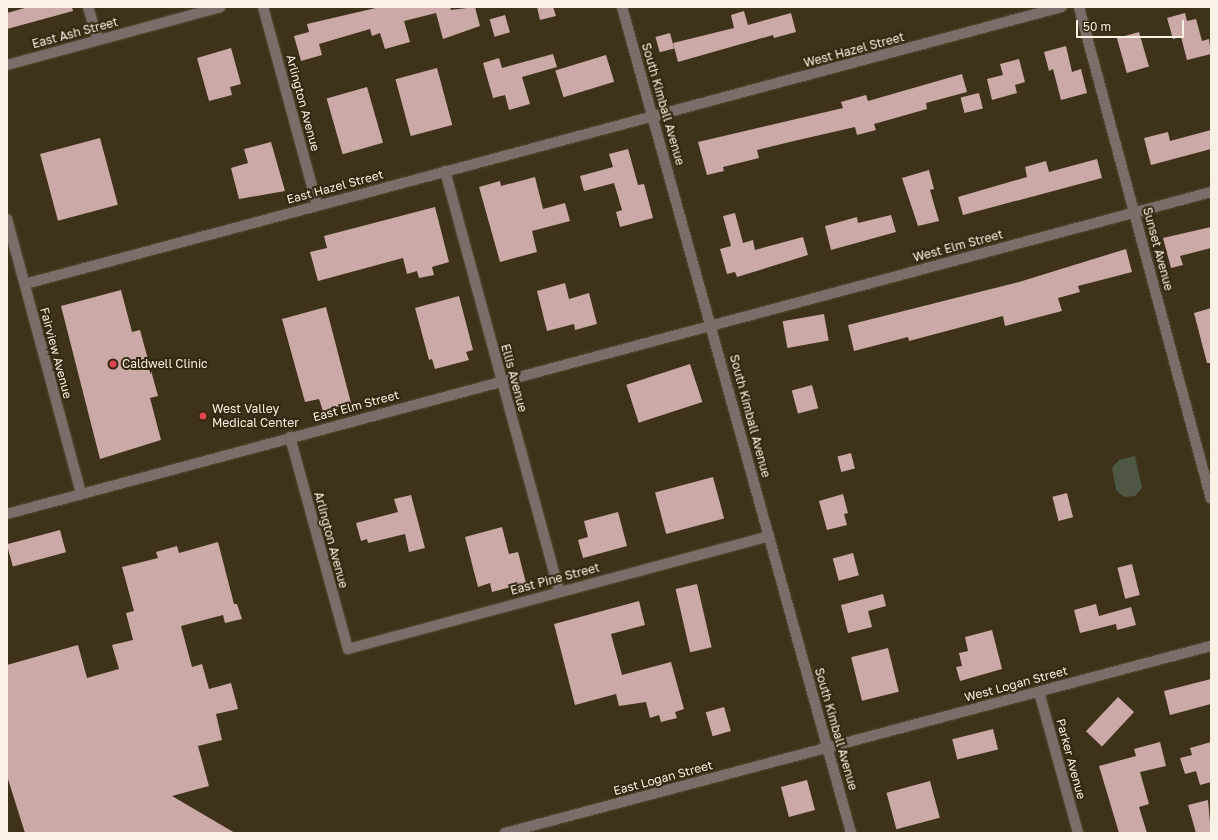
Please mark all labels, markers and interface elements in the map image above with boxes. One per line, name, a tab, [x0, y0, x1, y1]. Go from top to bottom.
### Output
scale bar	[1078, 12, 1186, 38]
street label: East Ash Street	[30, 15, 120, 51]
text: 50 m	[1083, 19, 1111, 34]
street label: West Hazel Street	[802, 30, 906, 70]
street label: South Kimball Avenue	[639, 41, 687, 167]
street label: Arlington Avenue	[283, 53, 323, 153]
street label: East Hazel Street	[285, 167, 385, 207]
street label: Sunset Avenue	[1140, 206, 1176, 292]
street label: West Elm Street	[911, 227, 1005, 265]
street label: Fairview Avenue	[37, 306, 75, 400]
street label: Ellis Avenue	[498, 342, 530, 414]
street label: South Kimball Avenue	[727, 353, 773, 479]
place label: Caldwell Clinic	[122, 357, 208, 371]
marker: Caldwell Clinic	[107, 358, 119, 370]
street label: East Elm Street	[311, 388, 401, 424]
place label: West Valley Medical Center	[212, 402, 299, 430]
marker: West Valley Medical Center	[197, 410, 209, 422]
street label: Arlington Avenue	[311, 490, 351, 590]
street label: East Pine Street	[509, 560, 601, 598]
street label: West Logan Street	[963, 663, 1069, 705]
street label: South Kimball Avenue	[812, 666, 860, 792]
street label: Parker Avenue	[1053, 717, 1089, 801]
street label: East Logan Street	[612, 758, 714, 798]

